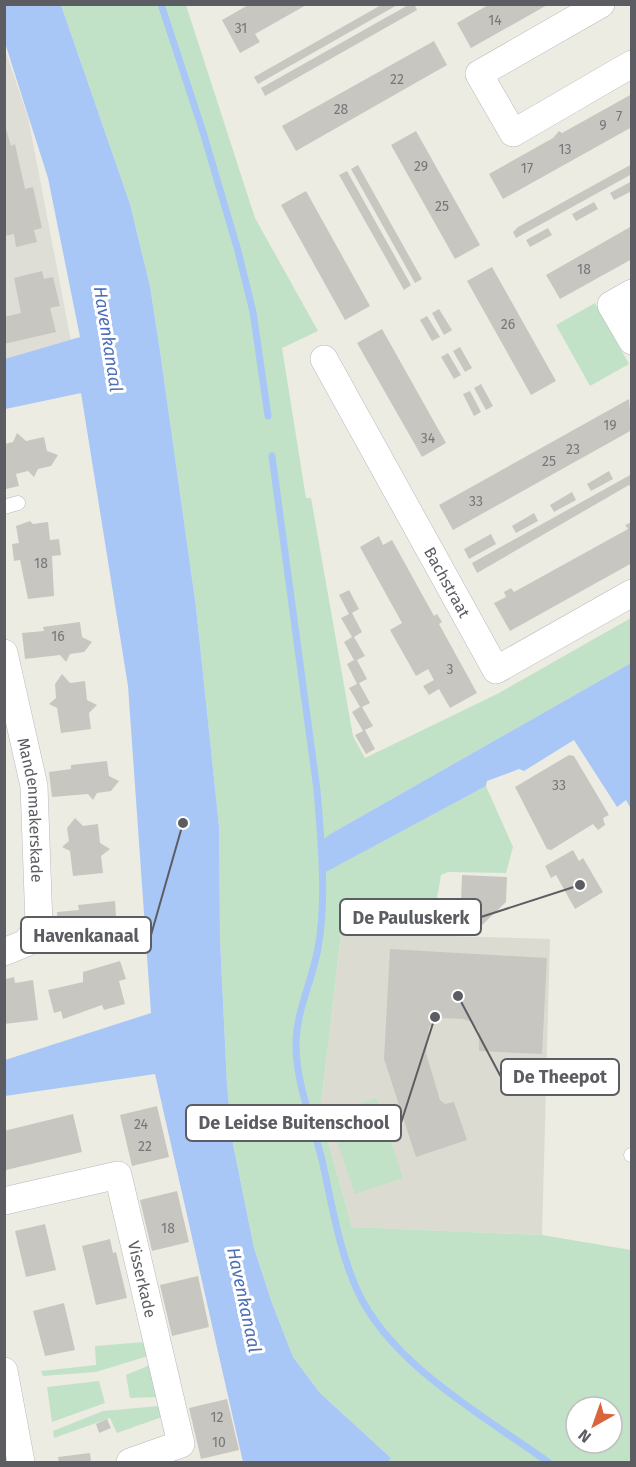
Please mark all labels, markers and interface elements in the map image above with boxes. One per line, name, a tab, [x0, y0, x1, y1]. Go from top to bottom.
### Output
house number: 14	[488, 12, 502, 29]
house number: 31	[235, 20, 247, 37]
house number: 22	[390, 71, 404, 88]
house number: 28	[334, 101, 349, 118]
house number: 7	[616, 108, 622, 125]
house number: 9	[599, 117, 607, 134]
house number: 13	[558, 141, 572, 158]
house number: 29	[414, 158, 428, 175]
house number: 17	[521, 160, 533, 177]
house number: 25	[435, 198, 449, 215]
house number: 18	[577, 261, 591, 278]
water label: Havenkanaal	[89, 284, 127, 394]
house number: 26	[501, 316, 515, 333]
house number: 19	[603, 417, 617, 434]
house number: 34	[421, 430, 436, 447]
house number: 23	[566, 441, 580, 458]
house number: 25	[542, 453, 556, 470]
house number: 33	[469, 493, 483, 510]
street label: Bachstraat	[420, 544, 475, 621]
house number: 18	[34, 555, 48, 572]
house number: 16	[51, 628, 65, 645]
house number: 3	[447, 661, 454, 678]
street label: Mandenmakerskade	[14, 736, 47, 883]
house number: 33	[552, 777, 566, 794]
callout: De Pauluskerk	[340, 899, 481, 935]
text: De Pauluskerk	[352, 907, 471, 929]
callout: Havenkanaal	[21, 917, 151, 953]
text: Havenkanaal	[33, 925, 140, 947]
callout: De Theepot	[501, 1059, 619, 1095]
text: De Theepot	[513, 1066, 608, 1088]
callout: De Leidse Buitenschool	[186, 1105, 401, 1141]
text: De Leidse Buitenschool	[199, 1112, 390, 1134]
house number: 24	[134, 1116, 149, 1133]
house number: 22	[138, 1138, 152, 1155]
house number: 18	[161, 1220, 175, 1237]
street label: Visserkade	[124, 1239, 161, 1319]
water label: Havenkanaal	[222, 1245, 266, 1355]
north arrow	[564, 1395, 624, 1455]
house number: 12	[211, 1409, 224, 1426]
text: N	[575, 1425, 595, 1447]
house number: 10	[212, 1434, 226, 1451]

